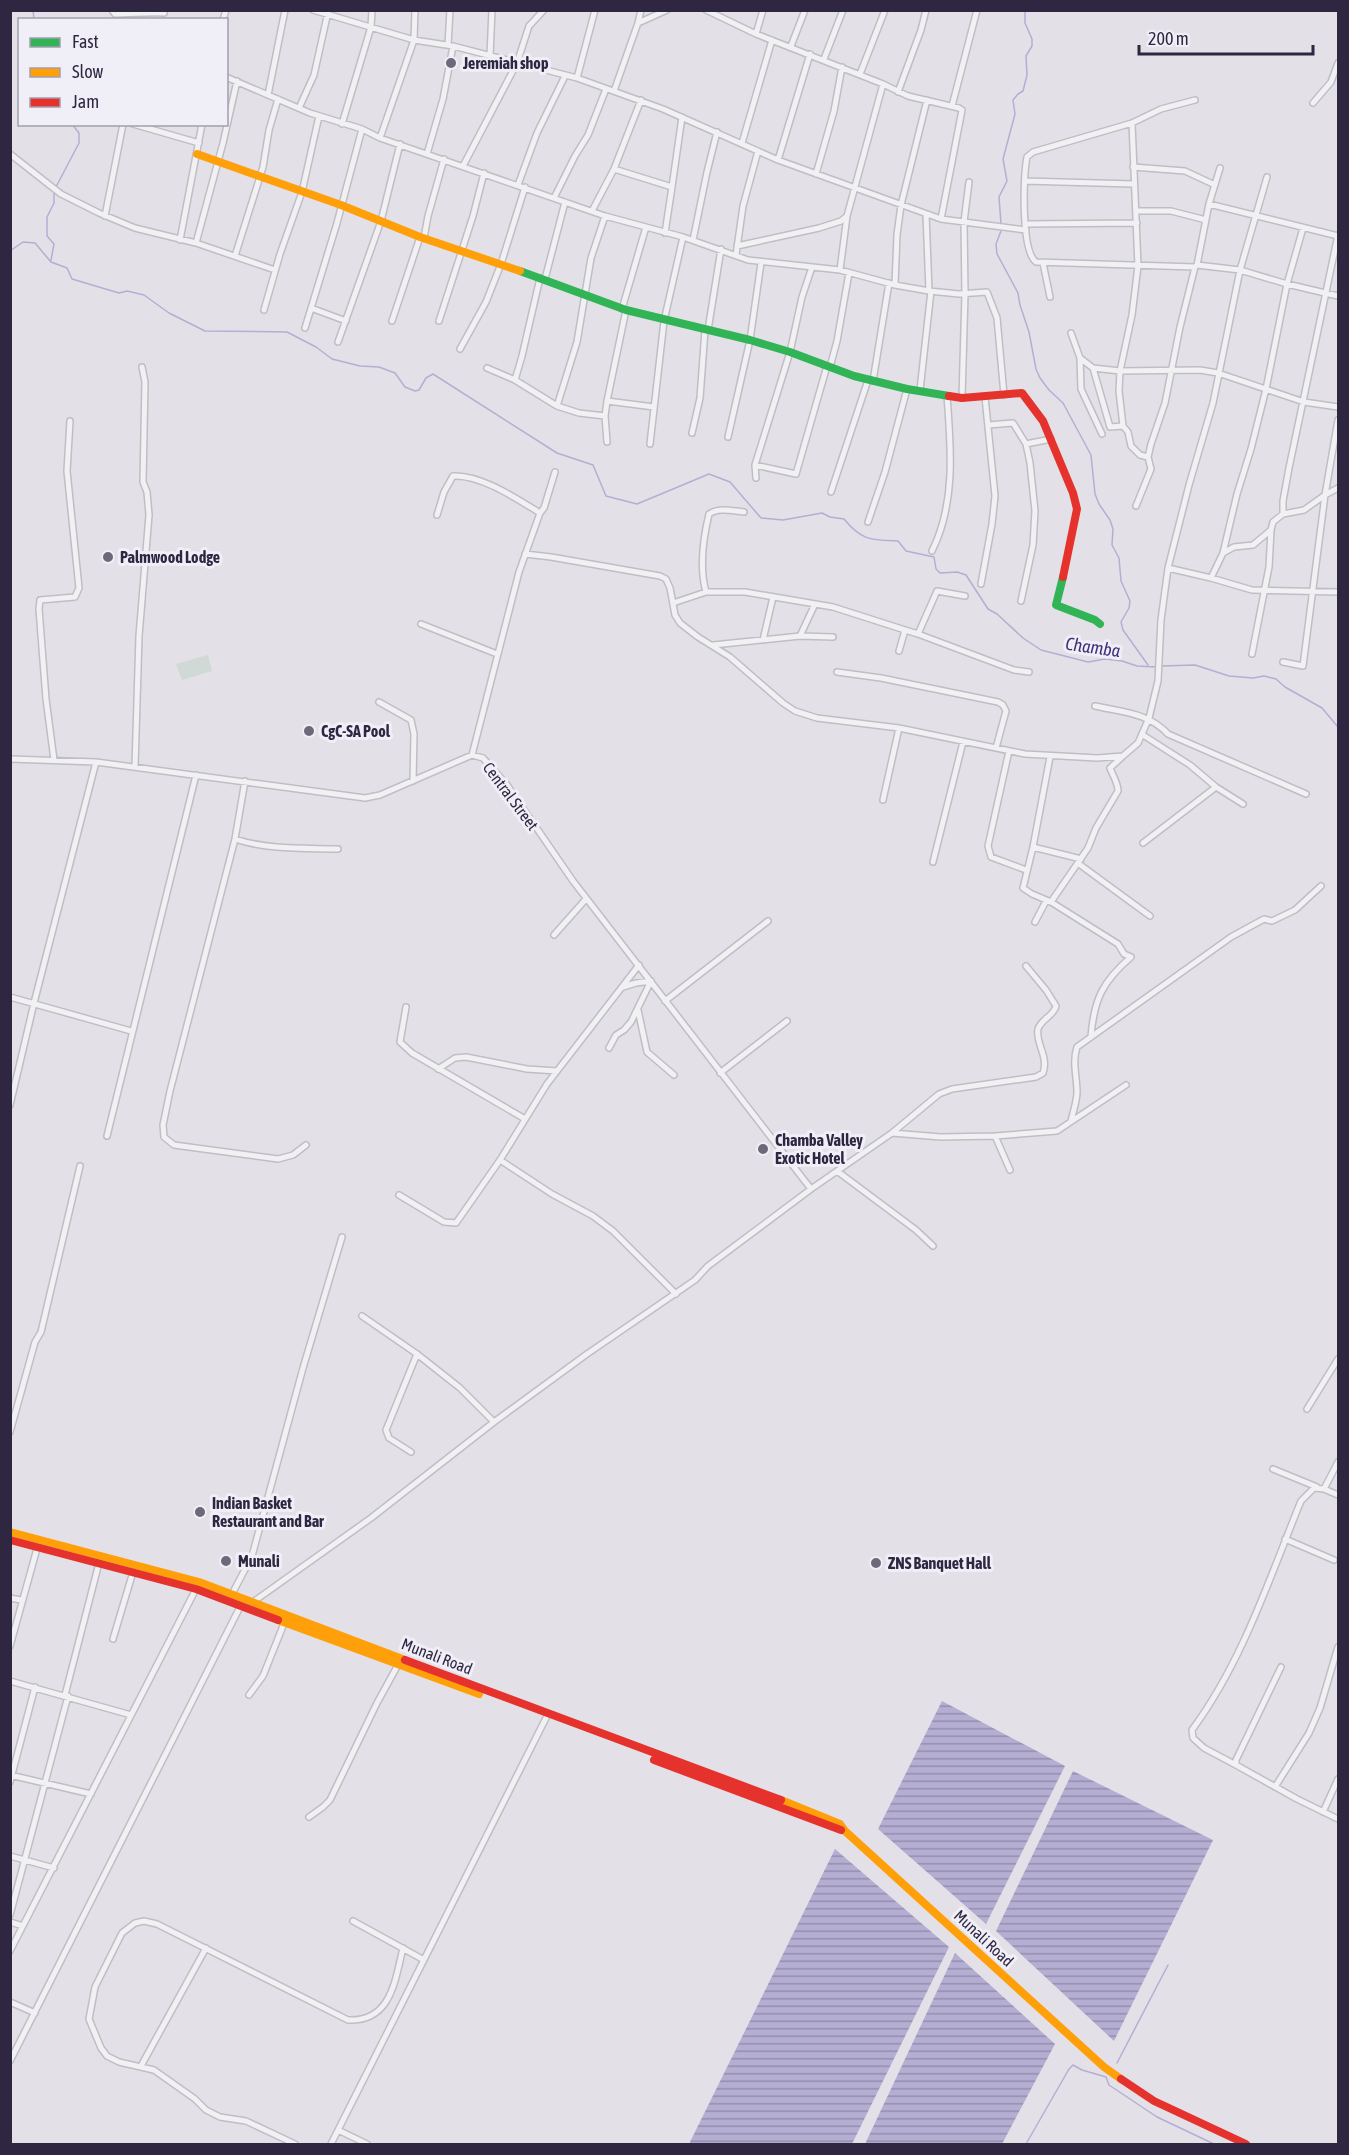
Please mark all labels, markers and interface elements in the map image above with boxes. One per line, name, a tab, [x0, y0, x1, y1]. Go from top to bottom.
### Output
legend	[18, 18, 228, 126]
scale bar	[1139, 18, 1313, 56]
text: 200 m	[1148, 28, 1189, 49]
text: Fast	[72, 31, 99, 52]
place label: Jeremiah shop	[462, 54, 549, 72]
marker: Jeremiah shop	[444, 56, 458, 70]
text: Slow	[72, 61, 103, 82]
text: Jam	[72, 91, 99, 112]
place label: Palmwood Lodge	[120, 548, 220, 566]
marker: Palmwood Lodge	[101, 550, 115, 564]
water label: Chamba	[1064, 633, 1122, 661]
place label: CgC-SA Pool	[321, 722, 391, 740]
marker: CgC-SA Pool	[302, 724, 316, 738]
street label: Central Street	[480, 759, 543, 834]
place label: Chamba Valley Exotic Hotel	[775, 1131, 863, 1167]
marker: Chamba Valley Exotic Hotel	[756, 1142, 770, 1156]
place label: Indian Basket Restaurant and Bar	[212, 1494, 324, 1530]
marker: Indian Basket Restaurant and Bar	[193, 1505, 207, 1519]
place label: Munali	[238, 1552, 280, 1570]
marker: Munali	[219, 1554, 233, 1568]
place label: ZNS Banquet Hall	[888, 1554, 992, 1572]
marker: ZNS Banquet Hall	[869, 1556, 883, 1570]
street label: Munali Road	[399, 1634, 475, 1678]
street label: Munali Road	[951, 1906, 1017, 1970]

